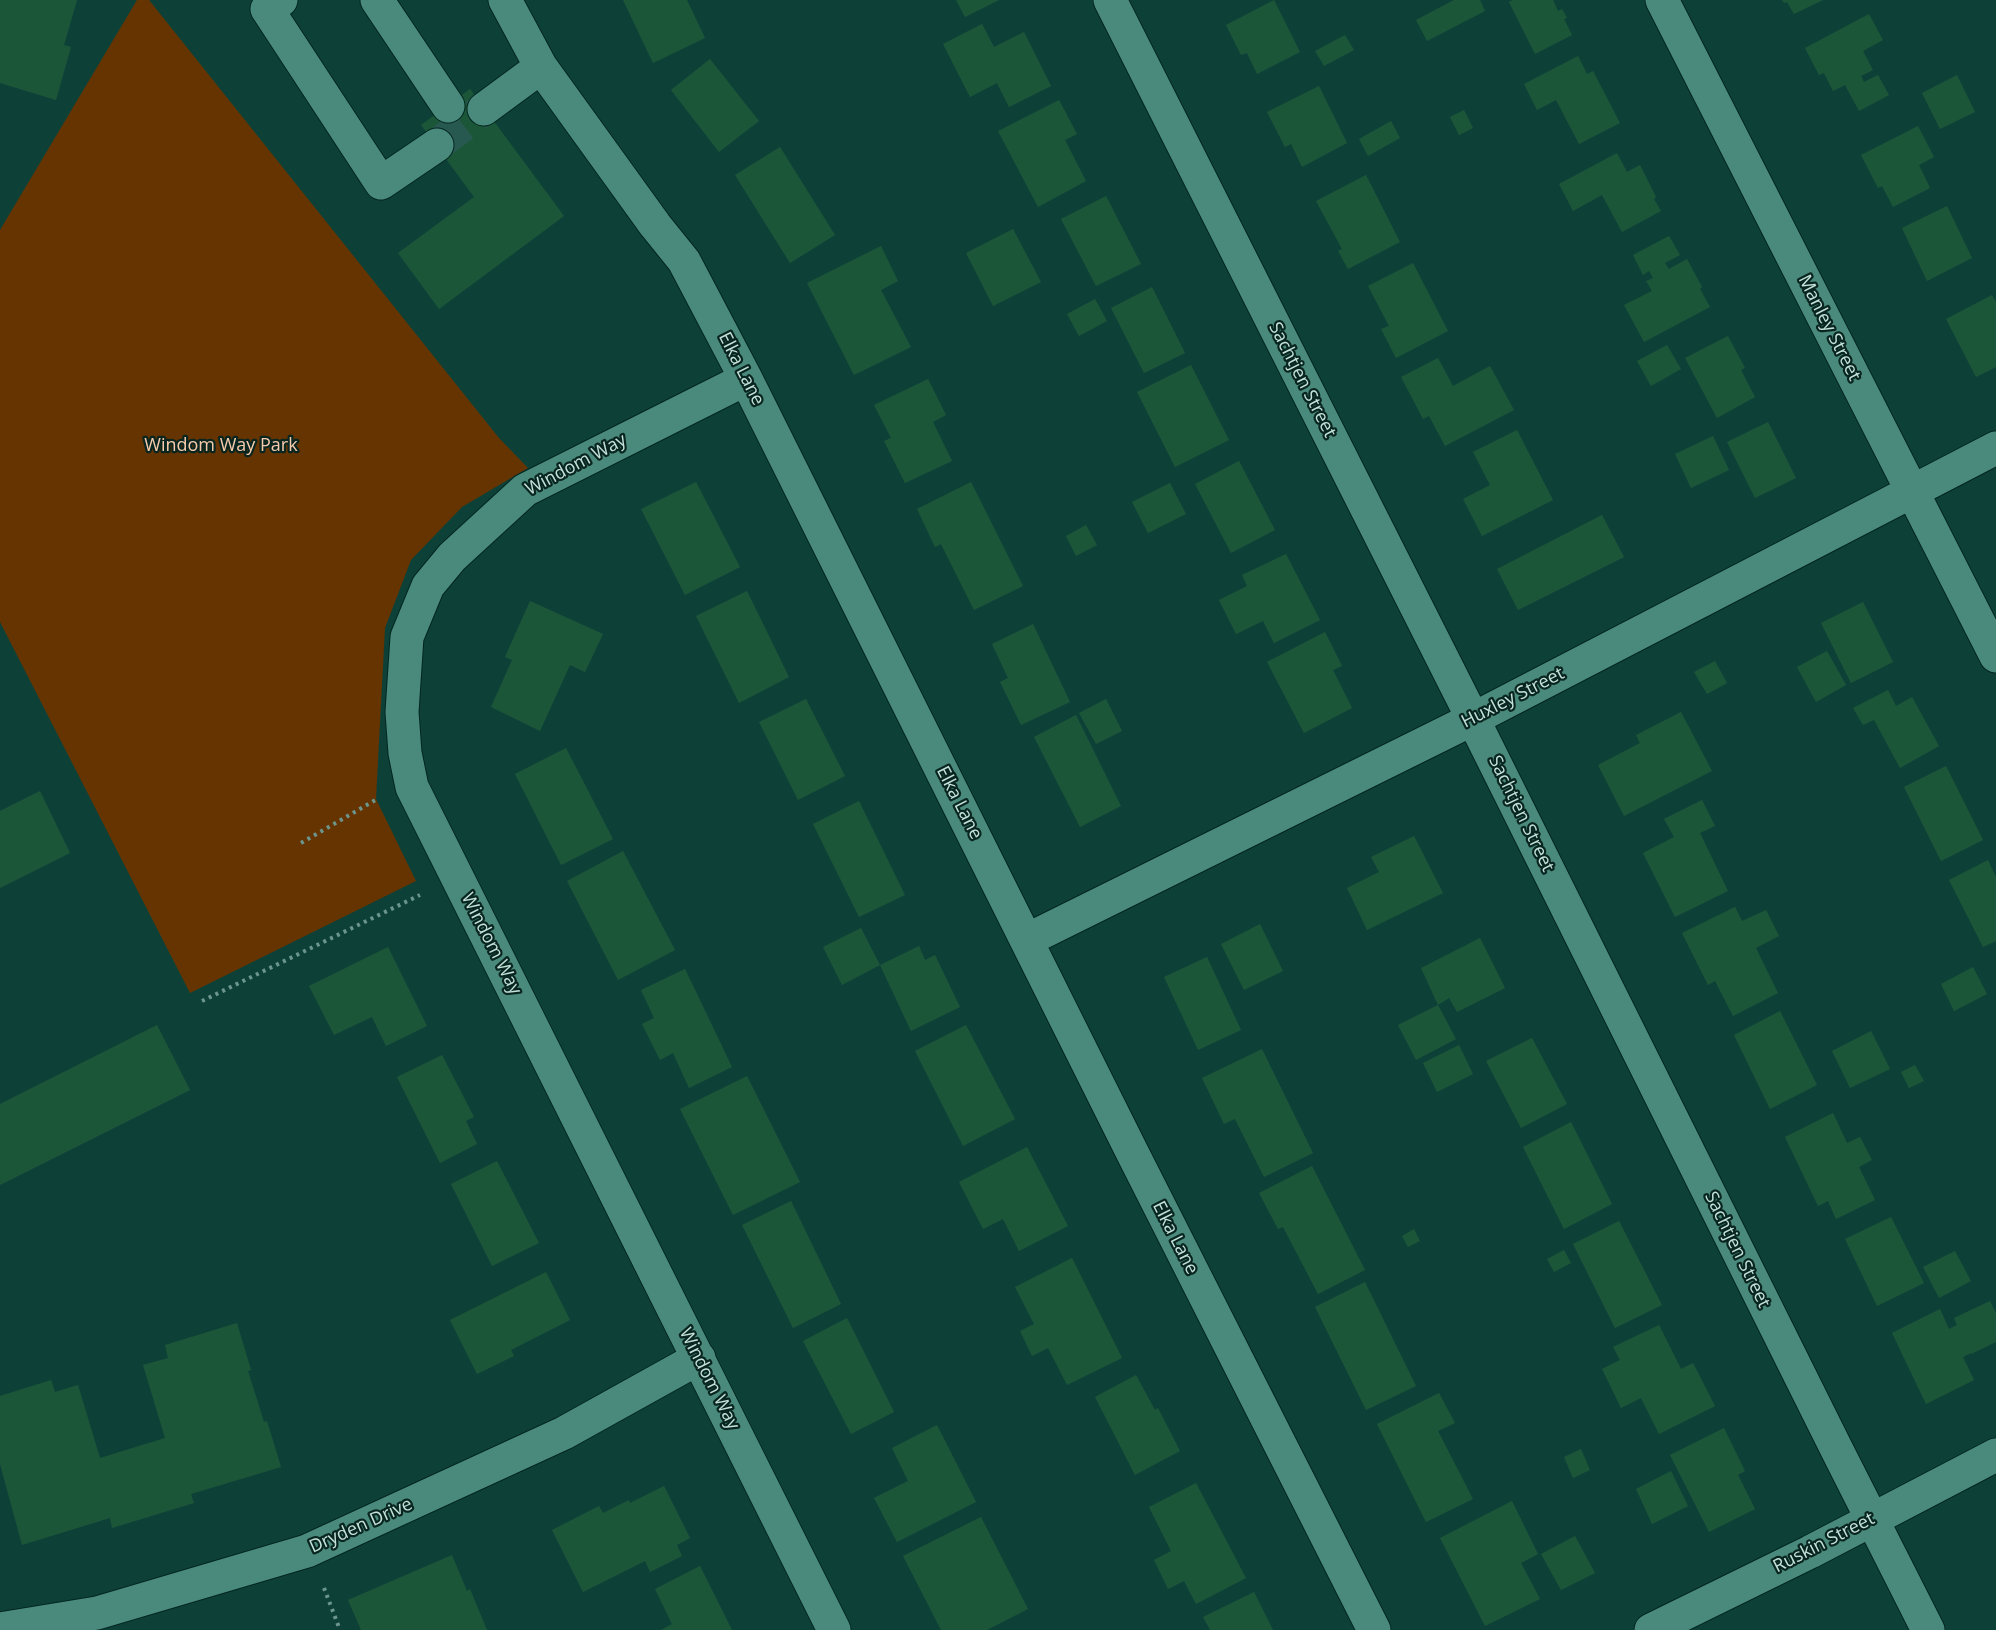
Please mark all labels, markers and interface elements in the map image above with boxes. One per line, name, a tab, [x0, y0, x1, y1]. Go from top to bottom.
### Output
street label: Manley Street	[1793, 271, 1865, 385]
street label: Sachtjen Street	[1264, 319, 1340, 441]
street label: Elka Lane	[713, 329, 769, 409]
street label: Windom Way	[522, 429, 630, 501]
park label: Windom Way Park	[144, 435, 298, 457]
street label: Huxley Street	[1458, 663, 1568, 733]
street label: Sachtjen Street	[1484, 752, 1558, 876]
street label: Elka Lane	[931, 763, 987, 843]
street label: Windom Way	[456, 890, 526, 998]
street label: Sachtjen Street	[1700, 1188, 1774, 1312]
street label: Elka Lane	[1147, 1198, 1203, 1278]
street label: Windom Way	[674, 1325, 744, 1433]
street label: Dryden Drive	[306, 1494, 416, 1558]
street label: Ruskin Street	[1770, 1508, 1878, 1578]

